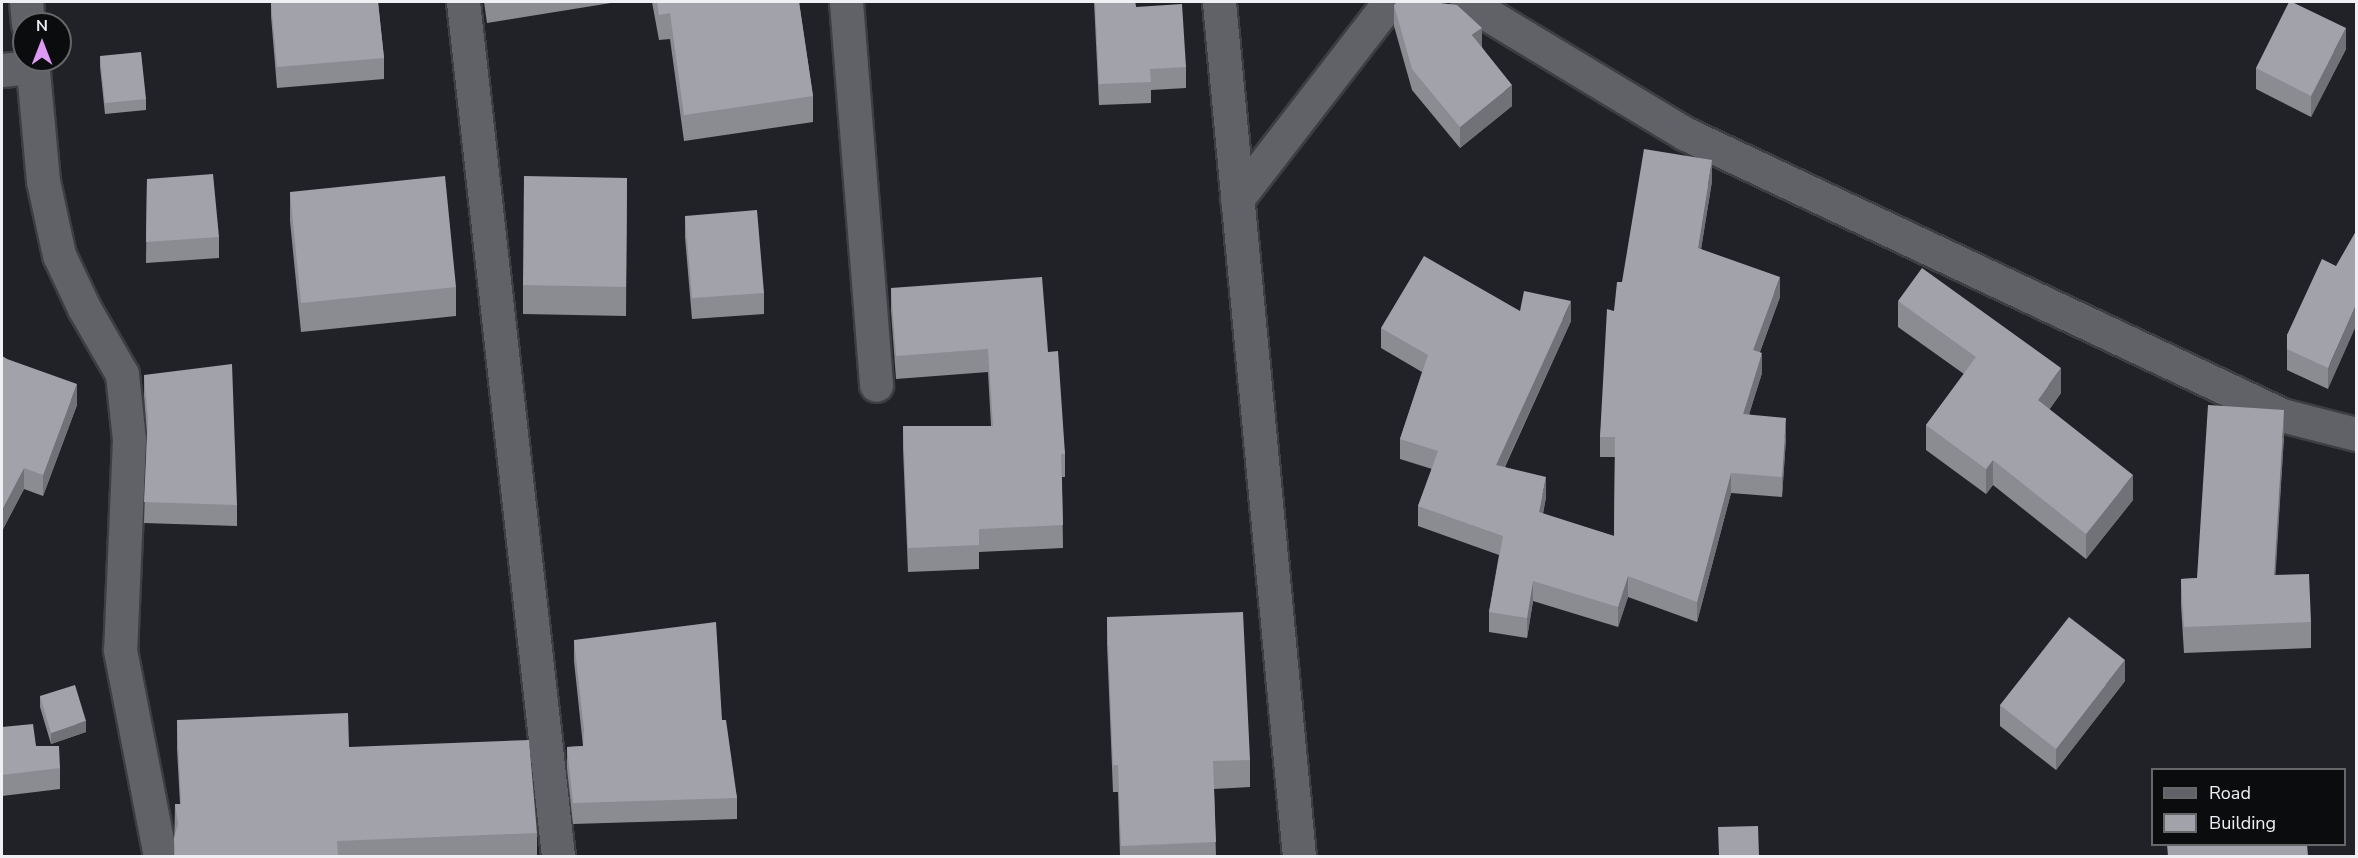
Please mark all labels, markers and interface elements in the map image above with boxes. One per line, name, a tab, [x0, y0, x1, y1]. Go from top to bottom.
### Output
north arrow	[12, 12, 72, 72]
text: N	[36, 15, 48, 37]
legend	[2151, 768, 2346, 846]
text: Road	[2209, 781, 2251, 805]
text: Building	[2209, 811, 2276, 835]

